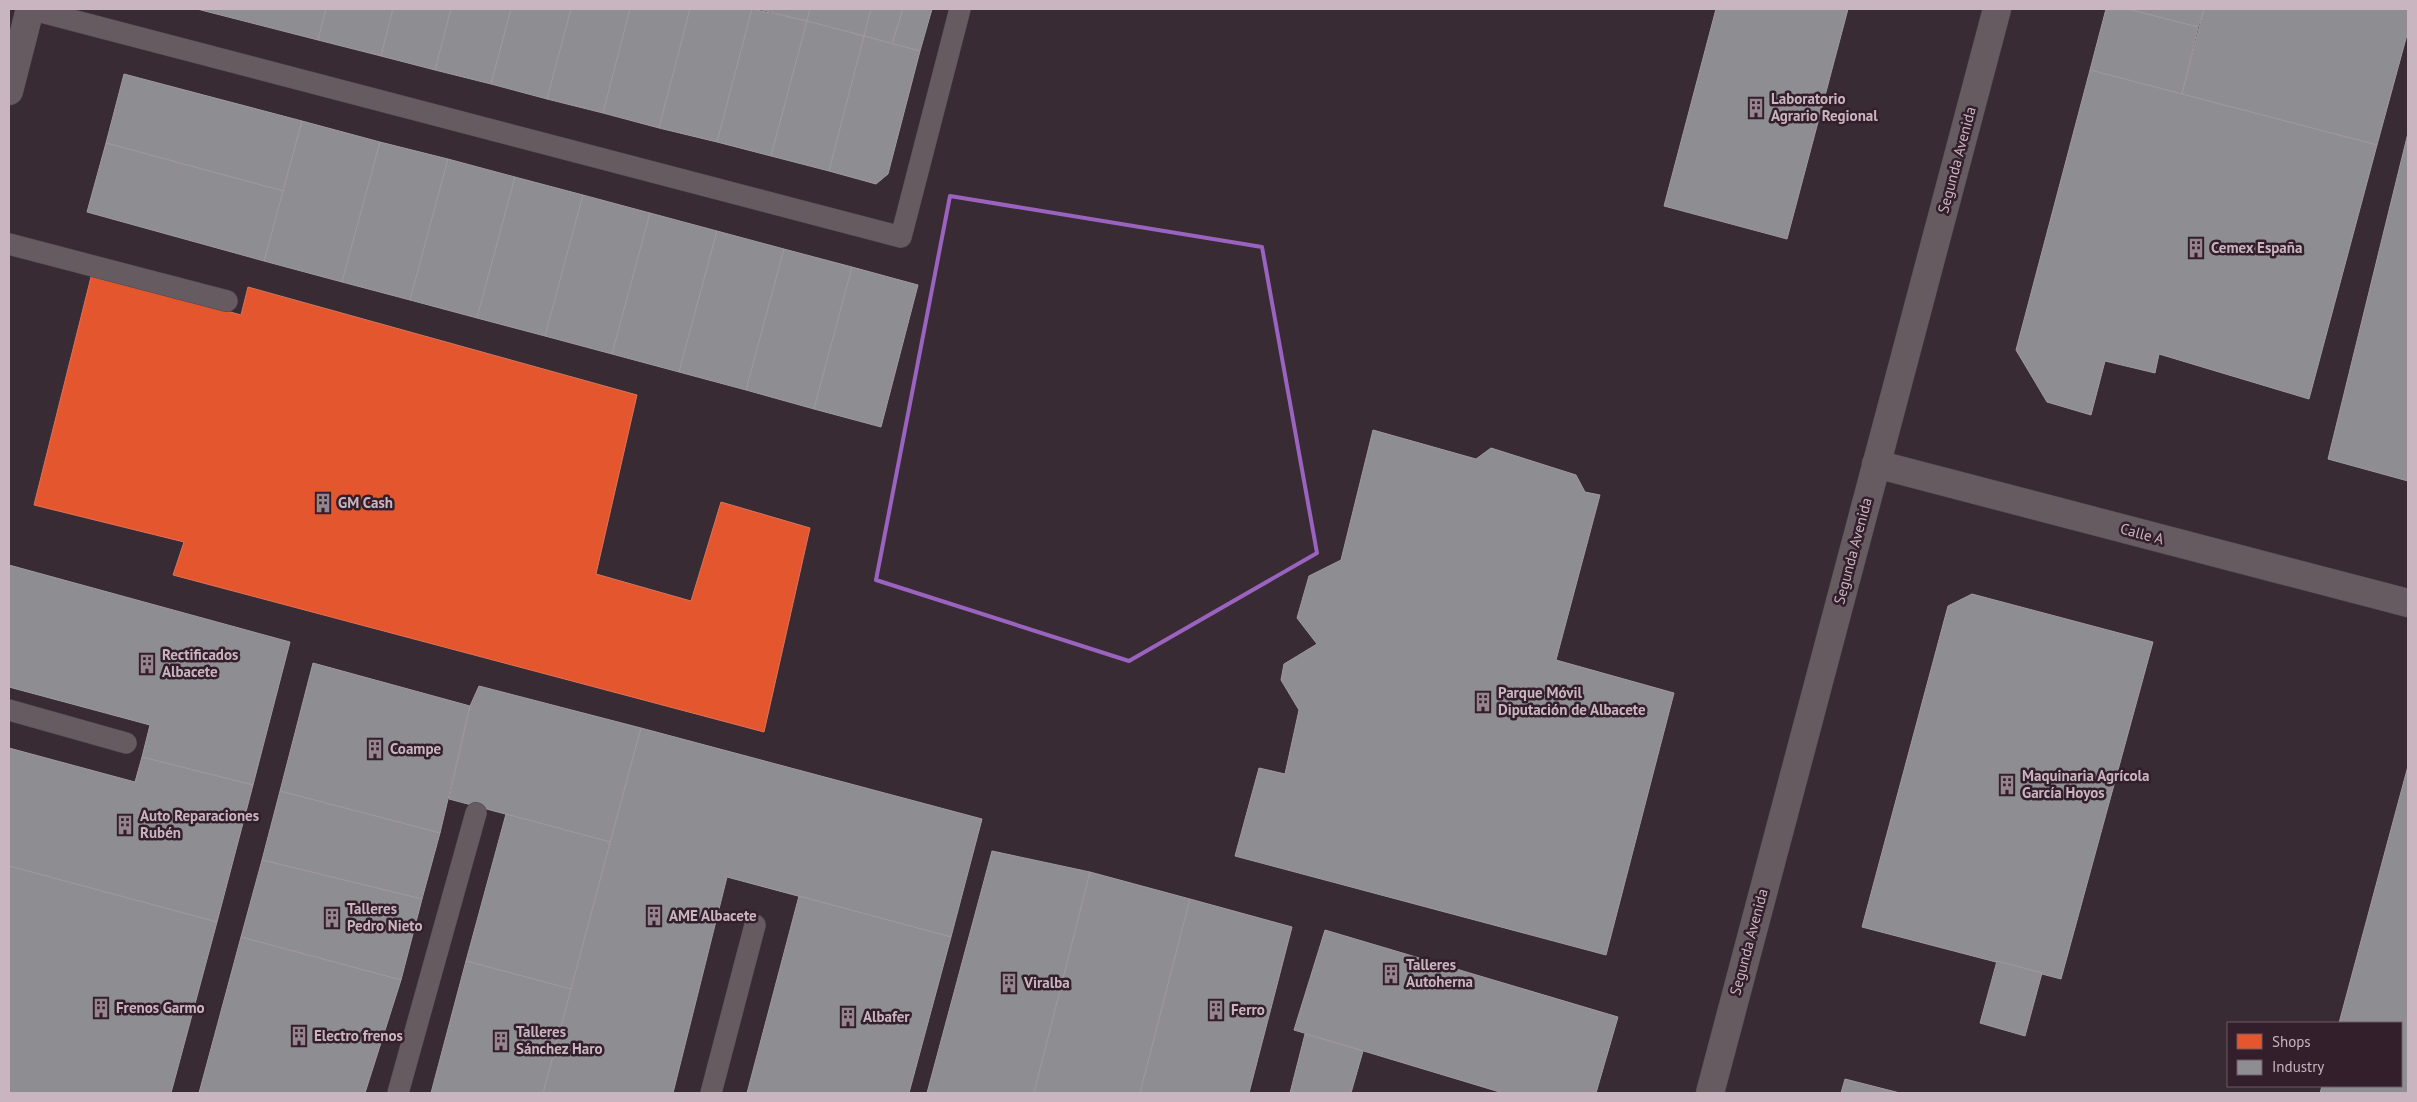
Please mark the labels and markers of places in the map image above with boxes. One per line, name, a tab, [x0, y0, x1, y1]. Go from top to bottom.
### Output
place label: Laboratorio Agrario Regional	[1771, 89, 1878, 125]
building icon: Laboratorio Agrario Regional	[1745, 97, 1767, 119]
building icon: Cemex España	[2185, 237, 2207, 259]
place label: Cemex España	[2211, 238, 2302, 257]
building icon: GM Cash	[312, 492, 334, 514]
place label: GM Cash	[338, 493, 393, 512]
place label: Rectificados Albacete	[162, 645, 238, 681]
building icon: Rectificados Albacete	[136, 653, 158, 675]
place label: Parque Móvil Diputación de Albacete	[1498, 683, 1646, 719]
building icon: Parque Móvil Diputación de Albacete	[1472, 691, 1494, 713]
building icon: Coampe	[364, 738, 386, 760]
place label: Coampe	[390, 739, 442, 758]
place label: Maquinaria Agrícola García Hoyos	[2022, 766, 2149, 802]
building icon: Maquinaria Agrícola García Hoyos	[1996, 774, 2018, 796]
place label: Auto Reparaciones Rubén	[140, 806, 259, 842]
building icon: Auto Reparaciones Rubén	[114, 814, 136, 836]
place label: Talleres Pedro Nieto	[347, 899, 423, 935]
building icon: AME Albacete	[643, 905, 665, 927]
place label: AME Albacete	[669, 906, 757, 925]
building icon: Talleres Pedro Nieto	[321, 907, 343, 929]
place label: Talleres Autoherna	[1406, 955, 1473, 991]
building icon: Talleres Autoherna	[1380, 963, 1402, 985]
building icon: Viralba	[998, 972, 1020, 994]
place label: Viralba	[1023, 973, 1070, 992]
building icon: Frenos Garmo	[90, 997, 112, 1019]
place label: Frenos Garmo	[116, 998, 205, 1017]
building icon: Ferro	[1205, 999, 1227, 1021]
place label: Ferro	[1231, 1000, 1265, 1019]
building icon: Albafer	[837, 1006, 859, 1028]
place label: Albafer	[863, 1007, 910, 1026]
place label: Talleres Sánchez Haro	[516, 1022, 603, 1058]
building icon: Electro frenos	[288, 1025, 310, 1047]
place label: Electro frenos	[314, 1026, 403, 1045]
building icon: Talleres Sánchez Haro	[490, 1030, 512, 1052]

